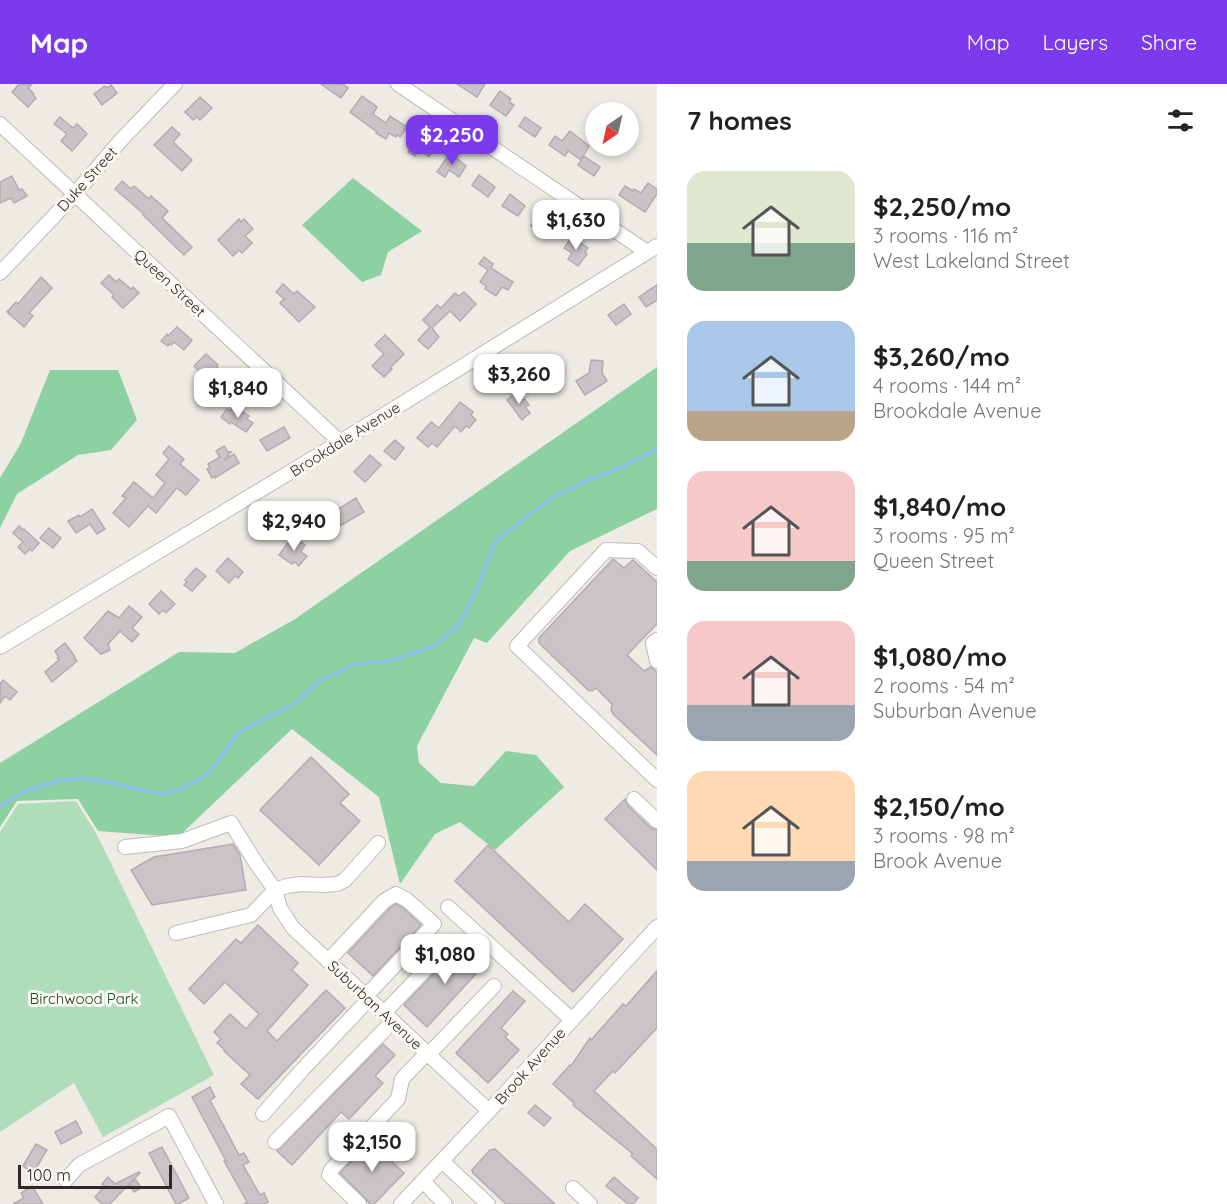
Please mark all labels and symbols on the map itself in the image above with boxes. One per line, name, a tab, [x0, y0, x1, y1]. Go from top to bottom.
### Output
north arrow	[585, 102, 639, 156]
pin: $2,250	[403, 115, 501, 166]
street label: Duke Street	[53, 143, 121, 215]
pin: $1,630	[527, 200, 625, 251]
street label: Queen Street	[130, 245, 210, 321]
pin: $3,260	[470, 354, 568, 405]
pin: $1,840	[189, 368, 287, 419]
street label: Brookdale Avenue	[286, 397, 404, 481]
pin: $2,940	[245, 501, 343, 552]
pin: $1,080	[396, 934, 494, 985]
street label: Suburban Avenue	[324, 956, 426, 1054]
park label: Birchwood Park	[29, 989, 139, 1008]
street label: Brook Avenue	[491, 1024, 569, 1108]
pin: $2,150	[323, 1122, 421, 1173]
scale bar	[18, 1162, 172, 1190]

